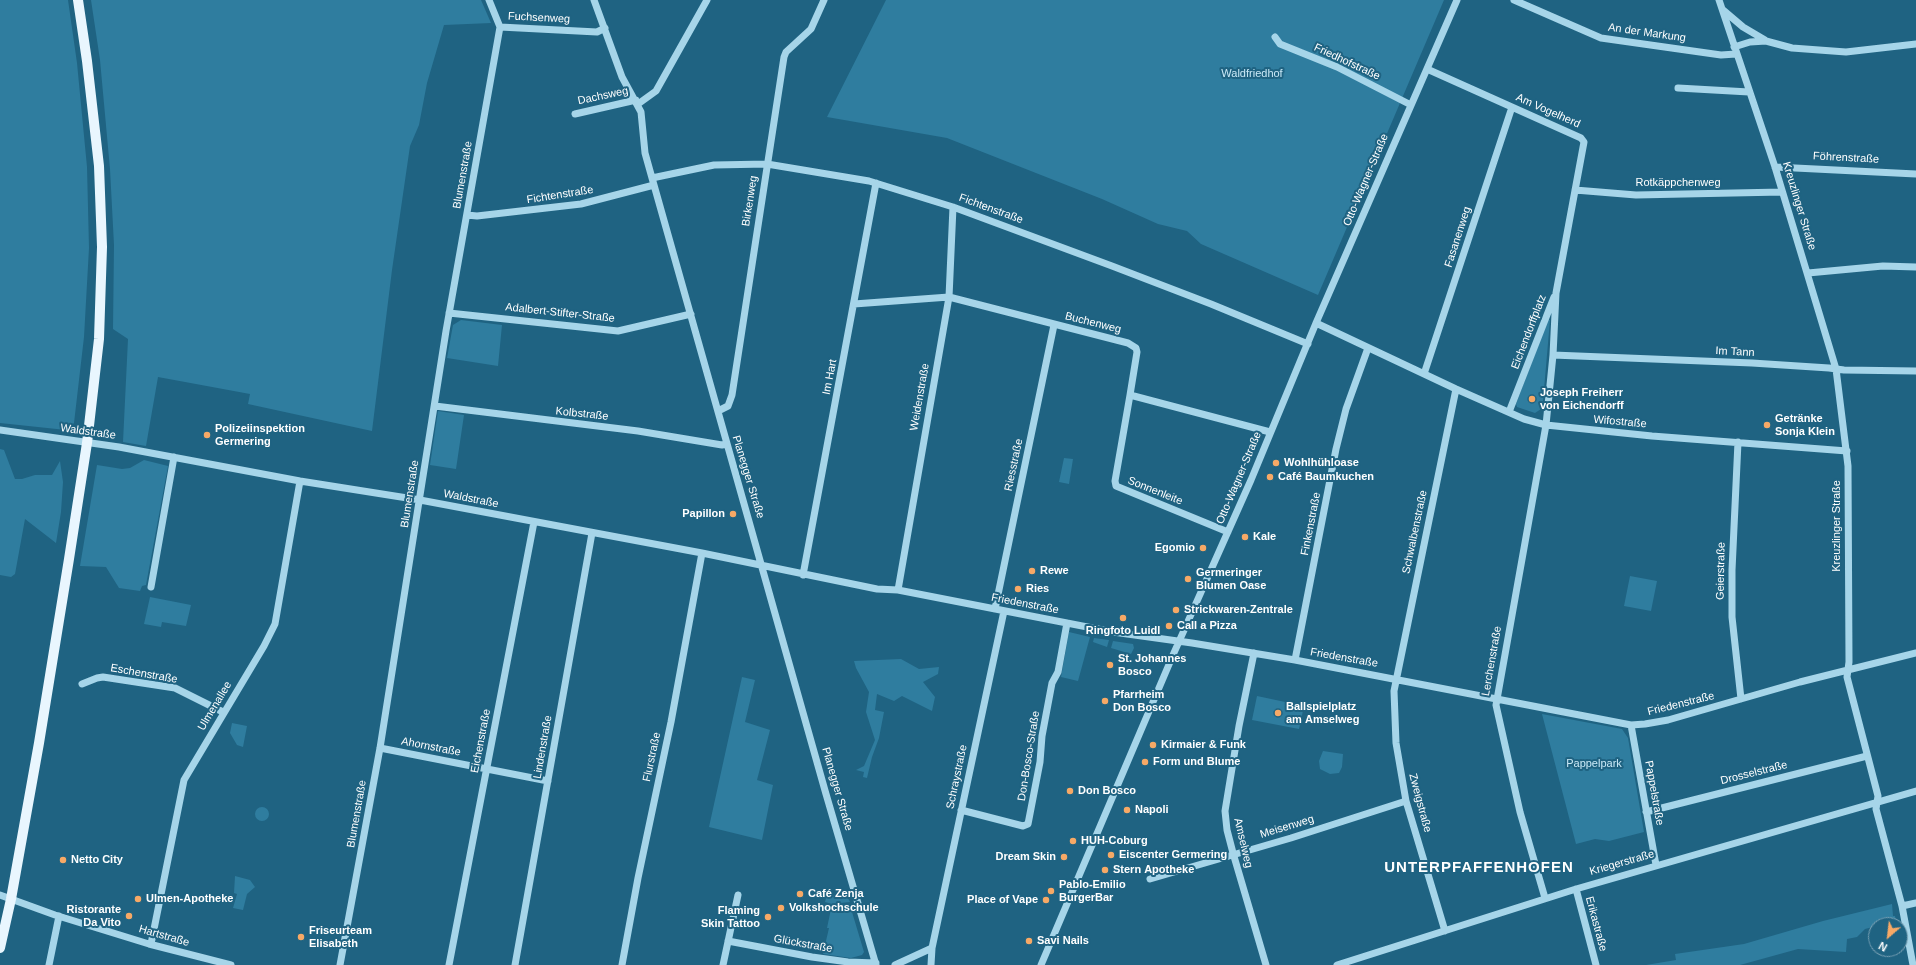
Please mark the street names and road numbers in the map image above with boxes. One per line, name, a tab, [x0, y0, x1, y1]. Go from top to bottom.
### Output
street label: Fuchsenweg	[508, 10, 570, 26]
street label: An der Markung	[1607, 21, 1687, 45]
street label: Friedhofstraße	[1312, 41, 1382, 83]
street label: Dachsweg	[577, 84, 629, 108]
street label: Am Vogelherd	[1514, 91, 1582, 131]
street label: Otto-Wagner-Straße	[1341, 132, 1391, 228]
street label: Blumenstraße	[451, 140, 475, 210]
street label: Föhrenstraße	[1813, 150, 1879, 166]
street label: Kreuzlinger Straße	[1779, 160, 1819, 252]
street label: Birkenweg	[739, 175, 761, 227]
street label: Rotkäppchenweg	[1635, 176, 1721, 190]
street label: Fichtenstraße	[526, 183, 594, 207]
street label: Fichtenstraße	[957, 191, 1025, 227]
street label: Fasanenweg	[1442, 205, 1474, 269]
street label: Eichendorffplatz	[1509, 293, 1549, 371]
street label: Adalbert-Stifter-Straße	[505, 301, 615, 325]
street label: Buchenweg	[1064, 310, 1122, 336]
street label: Im Tann	[1715, 344, 1755, 360]
street label: Im Hart	[820, 358, 840, 396]
street label: Weidenstraße	[908, 362, 932, 432]
street label: Kolbstraße	[555, 405, 609, 423]
street label: Wifostraße	[1593, 413, 1647, 431]
street label: Waldstraße	[59, 422, 117, 442]
street label: Otto-Wagner-Straße	[1214, 430, 1264, 526]
street label: Planegger Straße	[729, 434, 767, 520]
street label: Riesstraße	[1002, 438, 1026, 492]
street label: Blumenstraße	[398, 459, 422, 529]
street label: Sonnenleite	[1126, 474, 1184, 508]
street label: Kreuzlinger Straße	[1830, 480, 1844, 572]
street label: Waldstraße	[442, 487, 500, 511]
street label: Schwalbenstraße	[1400, 489, 1430, 575]
street label: Finkenstraße	[1298, 491, 1324, 557]
street label: Geierstraße	[1714, 542, 1728, 600]
street label: Friedenstraße	[990, 591, 1060, 617]
street label: Lerchenstraße	[1479, 625, 1505, 697]
street label: Friedenstraße	[1309, 646, 1379, 670]
street label: Eschenstraße	[109, 662, 179, 686]
street label: Ulmenallee	[195, 679, 235, 733]
street label: Friedenstraße	[1646, 689, 1716, 719]
street label: Eichenstraße	[468, 708, 494, 774]
street label: Don-Bosco-Straße	[1015, 710, 1043, 802]
street label: Lindenstraße	[531, 714, 555, 780]
street label: Flurstraße	[640, 731, 664, 783]
street label: Ahornstraße	[400, 735, 462, 759]
street label: Schraystraße	[944, 744, 970, 810]
street label: Planegger Straße	[819, 746, 855, 832]
street label: Drosselstraße	[1719, 758, 1789, 788]
street label: Pappelstraße	[1642, 760, 1666, 826]
street label: Zweigstraße	[1406, 772, 1434, 834]
street label: Blumenstraße	[345, 779, 369, 849]
street label: Meisenweg	[1258, 813, 1316, 841]
street label: Amselweg	[1231, 817, 1255, 869]
street label: Kriegerstraße	[1588, 847, 1656, 879]
street label: Erikastraße	[1582, 895, 1610, 953]
street label: Hartstraße	[137, 922, 191, 950]
street label: Glückstraße	[773, 932, 833, 956]

